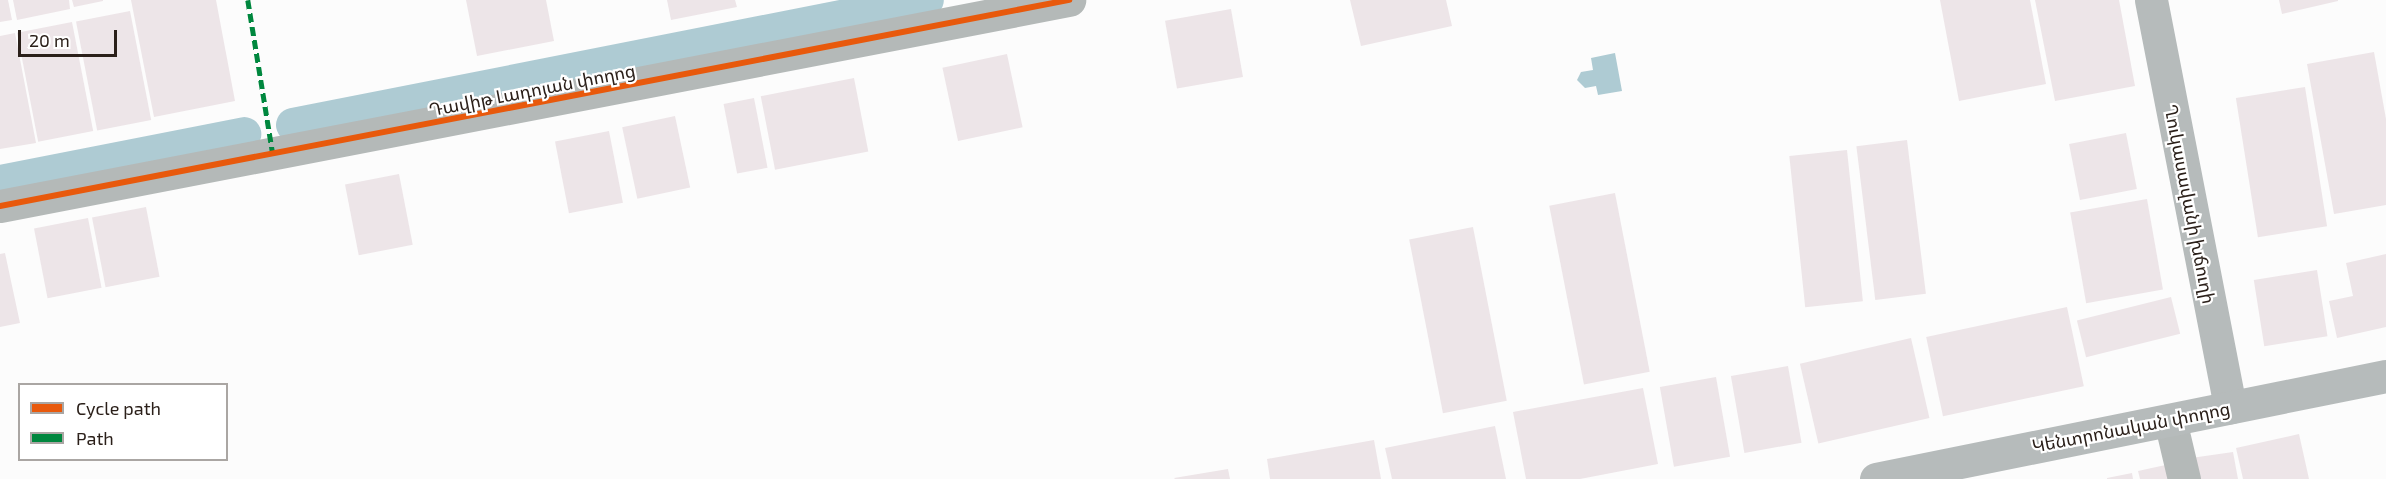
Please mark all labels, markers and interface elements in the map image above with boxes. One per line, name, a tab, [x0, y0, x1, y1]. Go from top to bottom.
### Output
scale bar	[21, 18, 120, 56]
text: 20 m	[29, 29, 70, 51]
street label: Դավիթ Լադոյան փողոց	[427, 59, 637, 121]
street label: Ղուկասավանի խճուղի	[2160, 102, 2220, 306]
legend	[18, 383, 228, 461]
text: Cycle path	[76, 397, 161, 419]
street label: Կենտրոնական փողոց	[2030, 397, 2232, 457]
text: Path	[76, 427, 114, 449]

